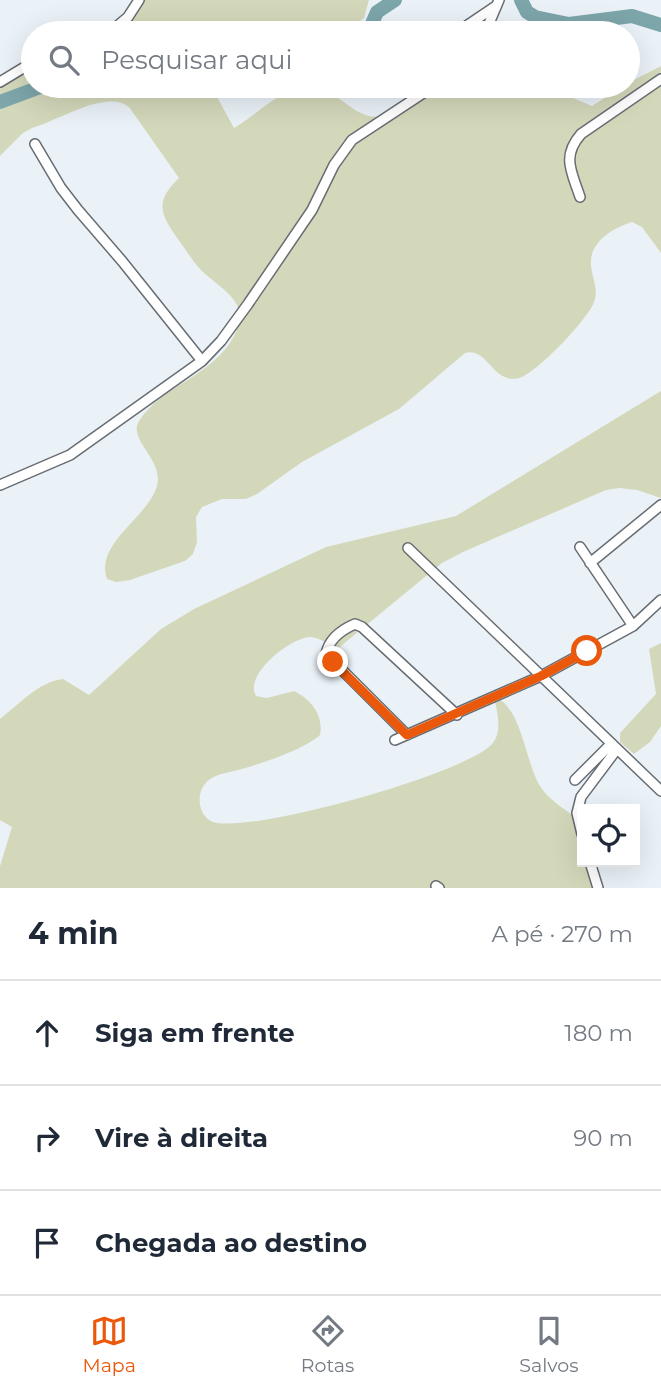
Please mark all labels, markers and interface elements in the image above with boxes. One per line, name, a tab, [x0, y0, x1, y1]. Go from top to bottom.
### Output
search box	[21, 21, 640, 98]
icon: search	[45, 41, 83, 79]
text: Pesquisar aqui	[101, 44, 293, 76]
route start	[571, 635, 602, 666]
route end	[317, 646, 348, 677]
map controls	[577, 804, 640, 867]
button: locate	[577, 804, 640, 867]
text: 4 min	[28, 915, 118, 952]
text: A pé · 270 m	[491, 920, 633, 948]
icon: ahead	[28, 1014, 66, 1052]
text: Siga em frente	[95, 1017, 295, 1049]
text: 180 m	[564, 1019, 633, 1047]
icon: right	[28, 1119, 66, 1157]
text: Vire à direita	[95, 1122, 268, 1154]
text: 90 m	[573, 1124, 633, 1152]
icon: arrive	[28, 1224, 66, 1262]
text: Chegada ao destino	[95, 1227, 367, 1259]
tab: Mapa	[82, 1312, 136, 1377]
tab: Rotas	[301, 1312, 354, 1377]
tab: Salvos	[519, 1312, 579, 1377]

